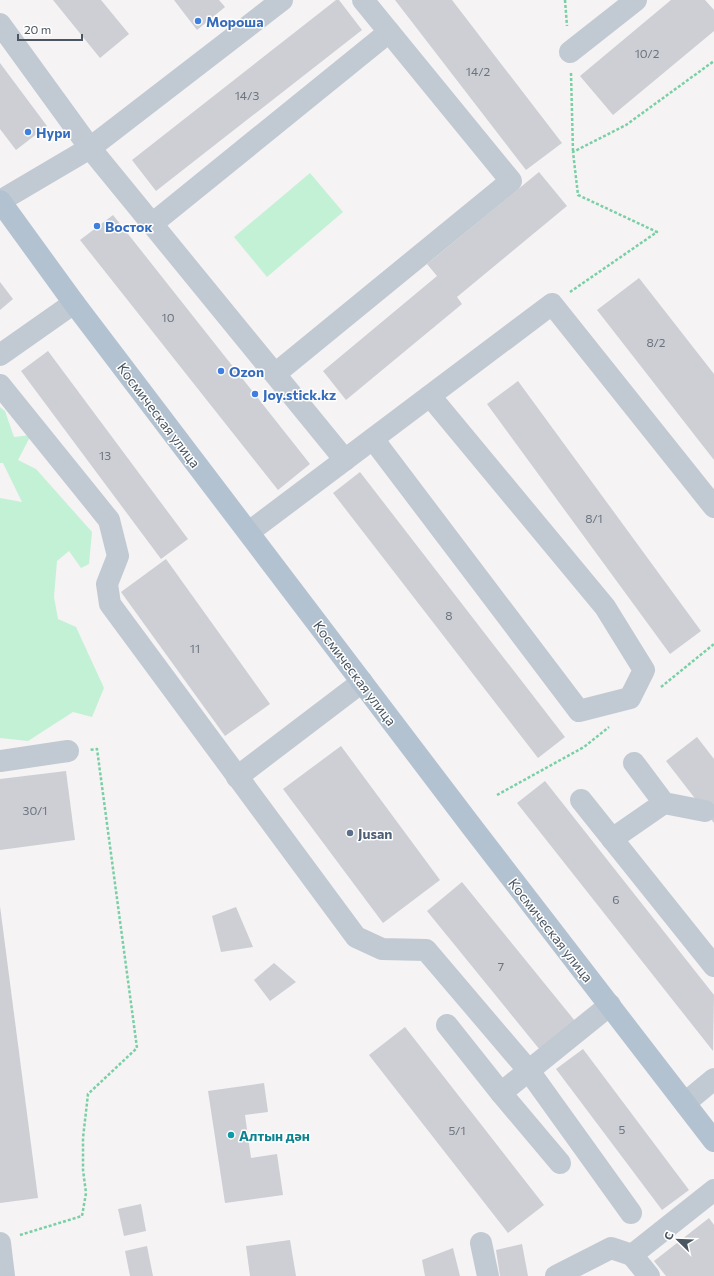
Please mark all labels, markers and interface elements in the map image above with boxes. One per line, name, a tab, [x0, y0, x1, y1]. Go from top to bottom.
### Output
place label: Мороша	[206, 13, 263, 30]
scale bar	[18, 16, 82, 42]
marker: Мороша	[193, 16, 203, 26]
text: 20 m	[24, 22, 51, 36]
house number: 10/2	[635, 46, 660, 60]
house number: 14/2	[466, 64, 491, 78]
house number: 14/3	[235, 88, 259, 102]
place label: Нури	[36, 124, 71, 141]
marker: Нури	[23, 127, 33, 137]
place label: Восток	[105, 218, 152, 235]
marker: Восток	[92, 221, 102, 231]
house number: 10	[162, 310, 175, 324]
house number: 8/2	[646, 335, 666, 349]
street label: Космическая улица	[114, 359, 204, 471]
place label: Ozon	[229, 363, 264, 380]
marker: Ozon	[216, 366, 226, 376]
place label: Joy.stick.kz	[263, 386, 336, 403]
marker: Joy.stick.kz	[250, 389, 260, 399]
house number: 13	[99, 448, 111, 462]
house number: 8/1	[585, 511, 603, 525]
house number: 8	[445, 608, 453, 622]
street label: Космическая улица	[310, 617, 400, 729]
house number: 11	[190, 641, 200, 655]
house number: 30/1	[23, 803, 47, 817]
place label: Jusan	[358, 825, 392, 842]
marker: Jusan	[345, 828, 355, 838]
street label: Космическая улица	[505, 875, 597, 985]
house number: 6	[612, 892, 620, 906]
house number: 7	[498, 959, 504, 973]
house number: 5	[619, 1122, 626, 1136]
house number: 5/1	[448, 1123, 466, 1137]
place label: Алтын дән	[239, 1127, 310, 1144]
marker: Алтын дән	[226, 1130, 236, 1140]
north arrow	[658, 1220, 698, 1260]
text: С	[661, 1229, 676, 1242]

